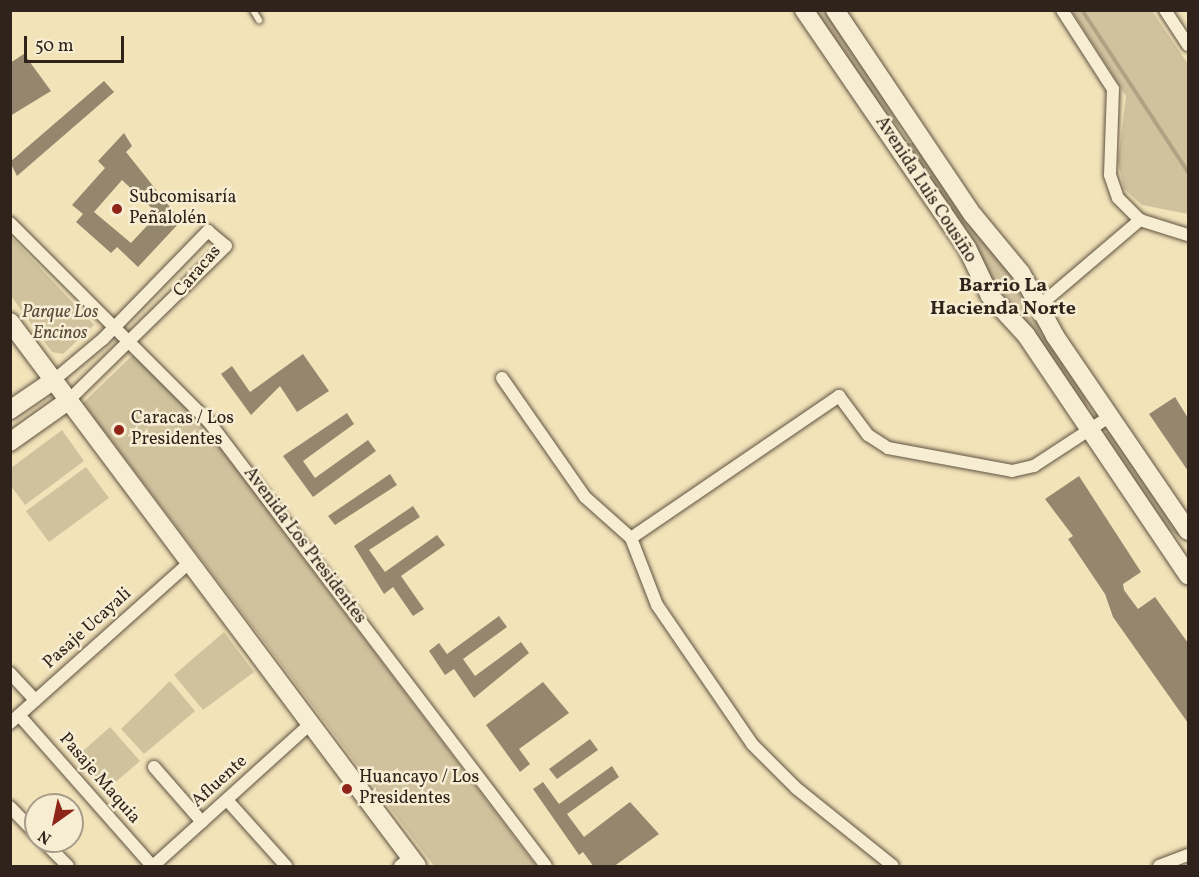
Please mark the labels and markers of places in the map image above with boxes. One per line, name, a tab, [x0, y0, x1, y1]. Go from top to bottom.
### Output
place label: Subcomisaría Peñalolén	[129, 188, 236, 230]
marker: Subcomisaría Peñalolén	[110, 202, 124, 216]
place label: Caracas / Los Presidentes	[131, 409, 234, 452]
marker: Caracas / Los Presidentes	[112, 423, 126, 437]
place label: Huancayo / Los Presidentes	[359, 768, 479, 810]
marker: Huancayo / Los Presidentes	[340, 782, 354, 796]

